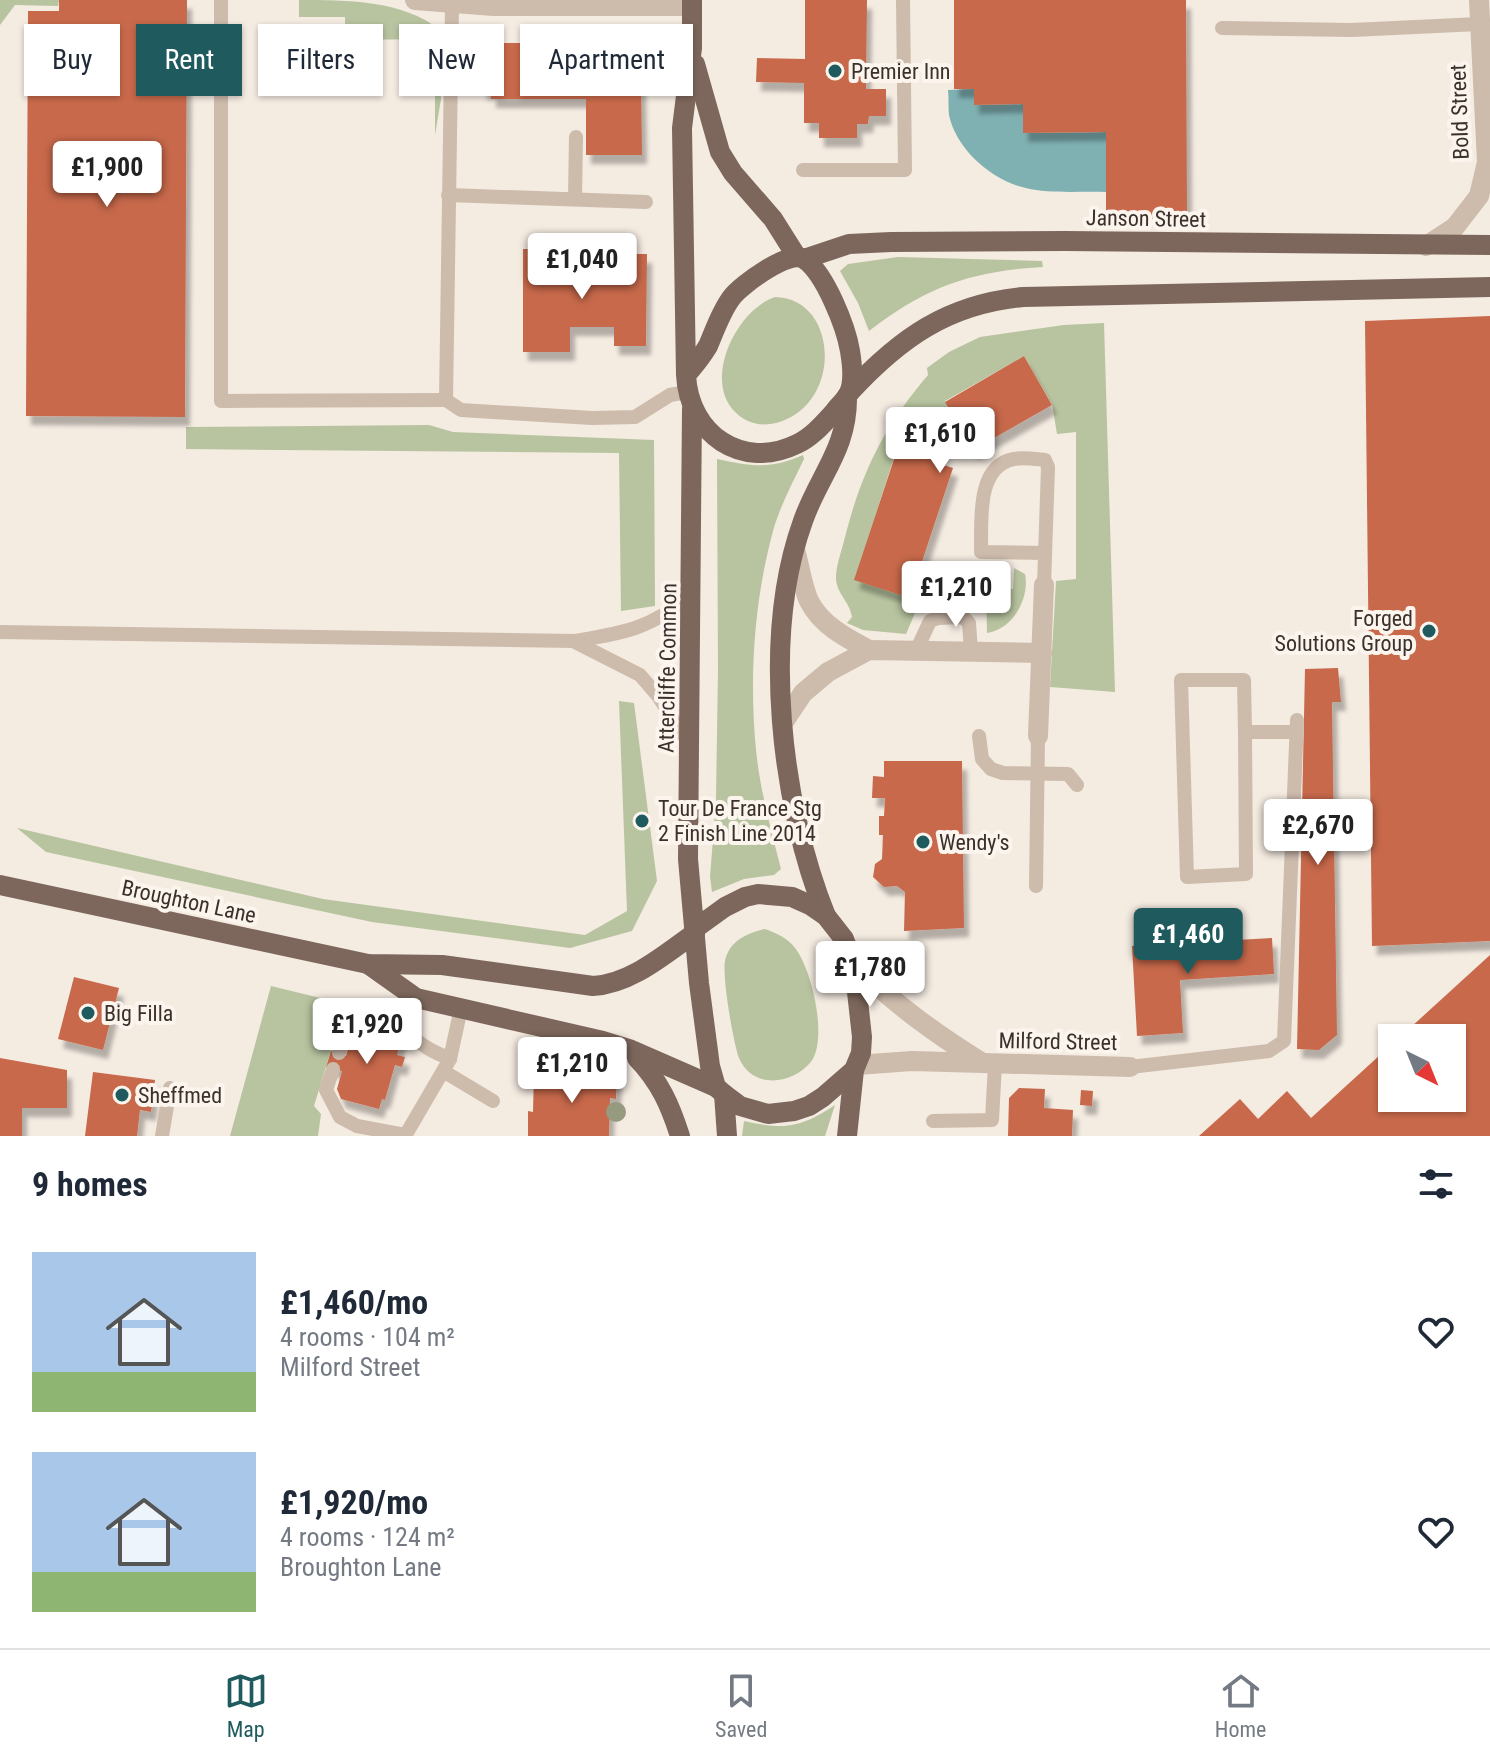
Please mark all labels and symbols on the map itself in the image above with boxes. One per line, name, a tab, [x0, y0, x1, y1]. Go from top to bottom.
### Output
place label: Premier Inn	[851, 59, 951, 84]
marker: Premier Inn	[826, 62, 844, 80]
street label: Bold Street	[1445, 64, 1474, 160]
pin: £1,900	[42, 141, 172, 209]
street label: Janson Street	[1086, 205, 1206, 232]
pin: £1,040	[517, 233, 647, 301]
pin: £1,610	[875, 407, 1005, 475]
pin: £1,210	[891, 561, 1021, 629]
street label: Attercliffe Common	[654, 583, 681, 753]
place label: Forged Solutions Group	[1275, 606, 1413, 656]
marker: Forged Solutions Group	[1420, 622, 1438, 640]
place label: Tour De France Stg 2 Finish Line 2014	[658, 796, 822, 846]
pin: £2,670	[1253, 799, 1383, 867]
marker: Tour De France Stg 2 Finish Line 2014	[633, 812, 651, 830]
place label: Wendy's	[939, 830, 1010, 855]
marker: Wendy's	[914, 833, 932, 851]
street label: Broughton Lane	[119, 875, 258, 928]
pin: £1,460	[1123, 908, 1253, 976]
pin: £1,780	[805, 941, 935, 1009]
pin: £1,920	[302, 998, 432, 1066]
place label: Big Filla	[104, 1001, 173, 1026]
marker: Big Filla	[79, 1004, 97, 1022]
north arrow	[1378, 1024, 1466, 1112]
street label: Milford Street	[998, 1028, 1118, 1055]
pin: £1,210	[507, 1037, 637, 1105]
place label: Sheffmed	[138, 1083, 222, 1108]
marker: Sheffmed	[113, 1086, 131, 1104]

